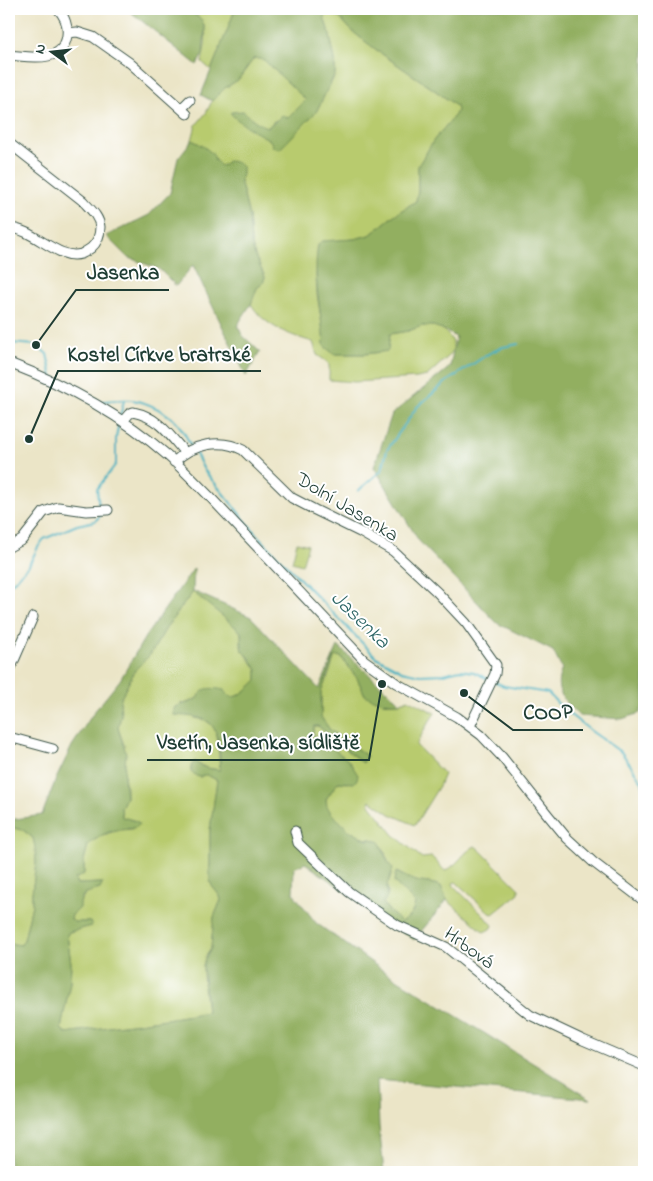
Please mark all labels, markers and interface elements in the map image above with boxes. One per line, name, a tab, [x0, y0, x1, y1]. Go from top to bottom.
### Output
north arrow	[28, 28, 78, 78]
text: N	[30, 42, 52, 56]
callout: Jasenka	[76, 254, 169, 290]
text: Jasenka	[87, 259, 159, 289]
callout: Kostel Církve bratrské	[58, 335, 261, 371]
text: Kostel Církve bratrské	[67, 341, 251, 371]
street label: Dolní Jasenka	[289, 465, 404, 550]
water label: Jasenka	[323, 584, 397, 657]
callout: COOP	[513, 694, 583, 730]
text: COOP	[523, 699, 573, 729]
callout: Vsetín, Jasenka, sídliště	[147, 724, 369, 760]
text: Vsetín, Jasenka, sídliště	[156, 729, 360, 759]
street label: Hrbová	[437, 921, 500, 977]

